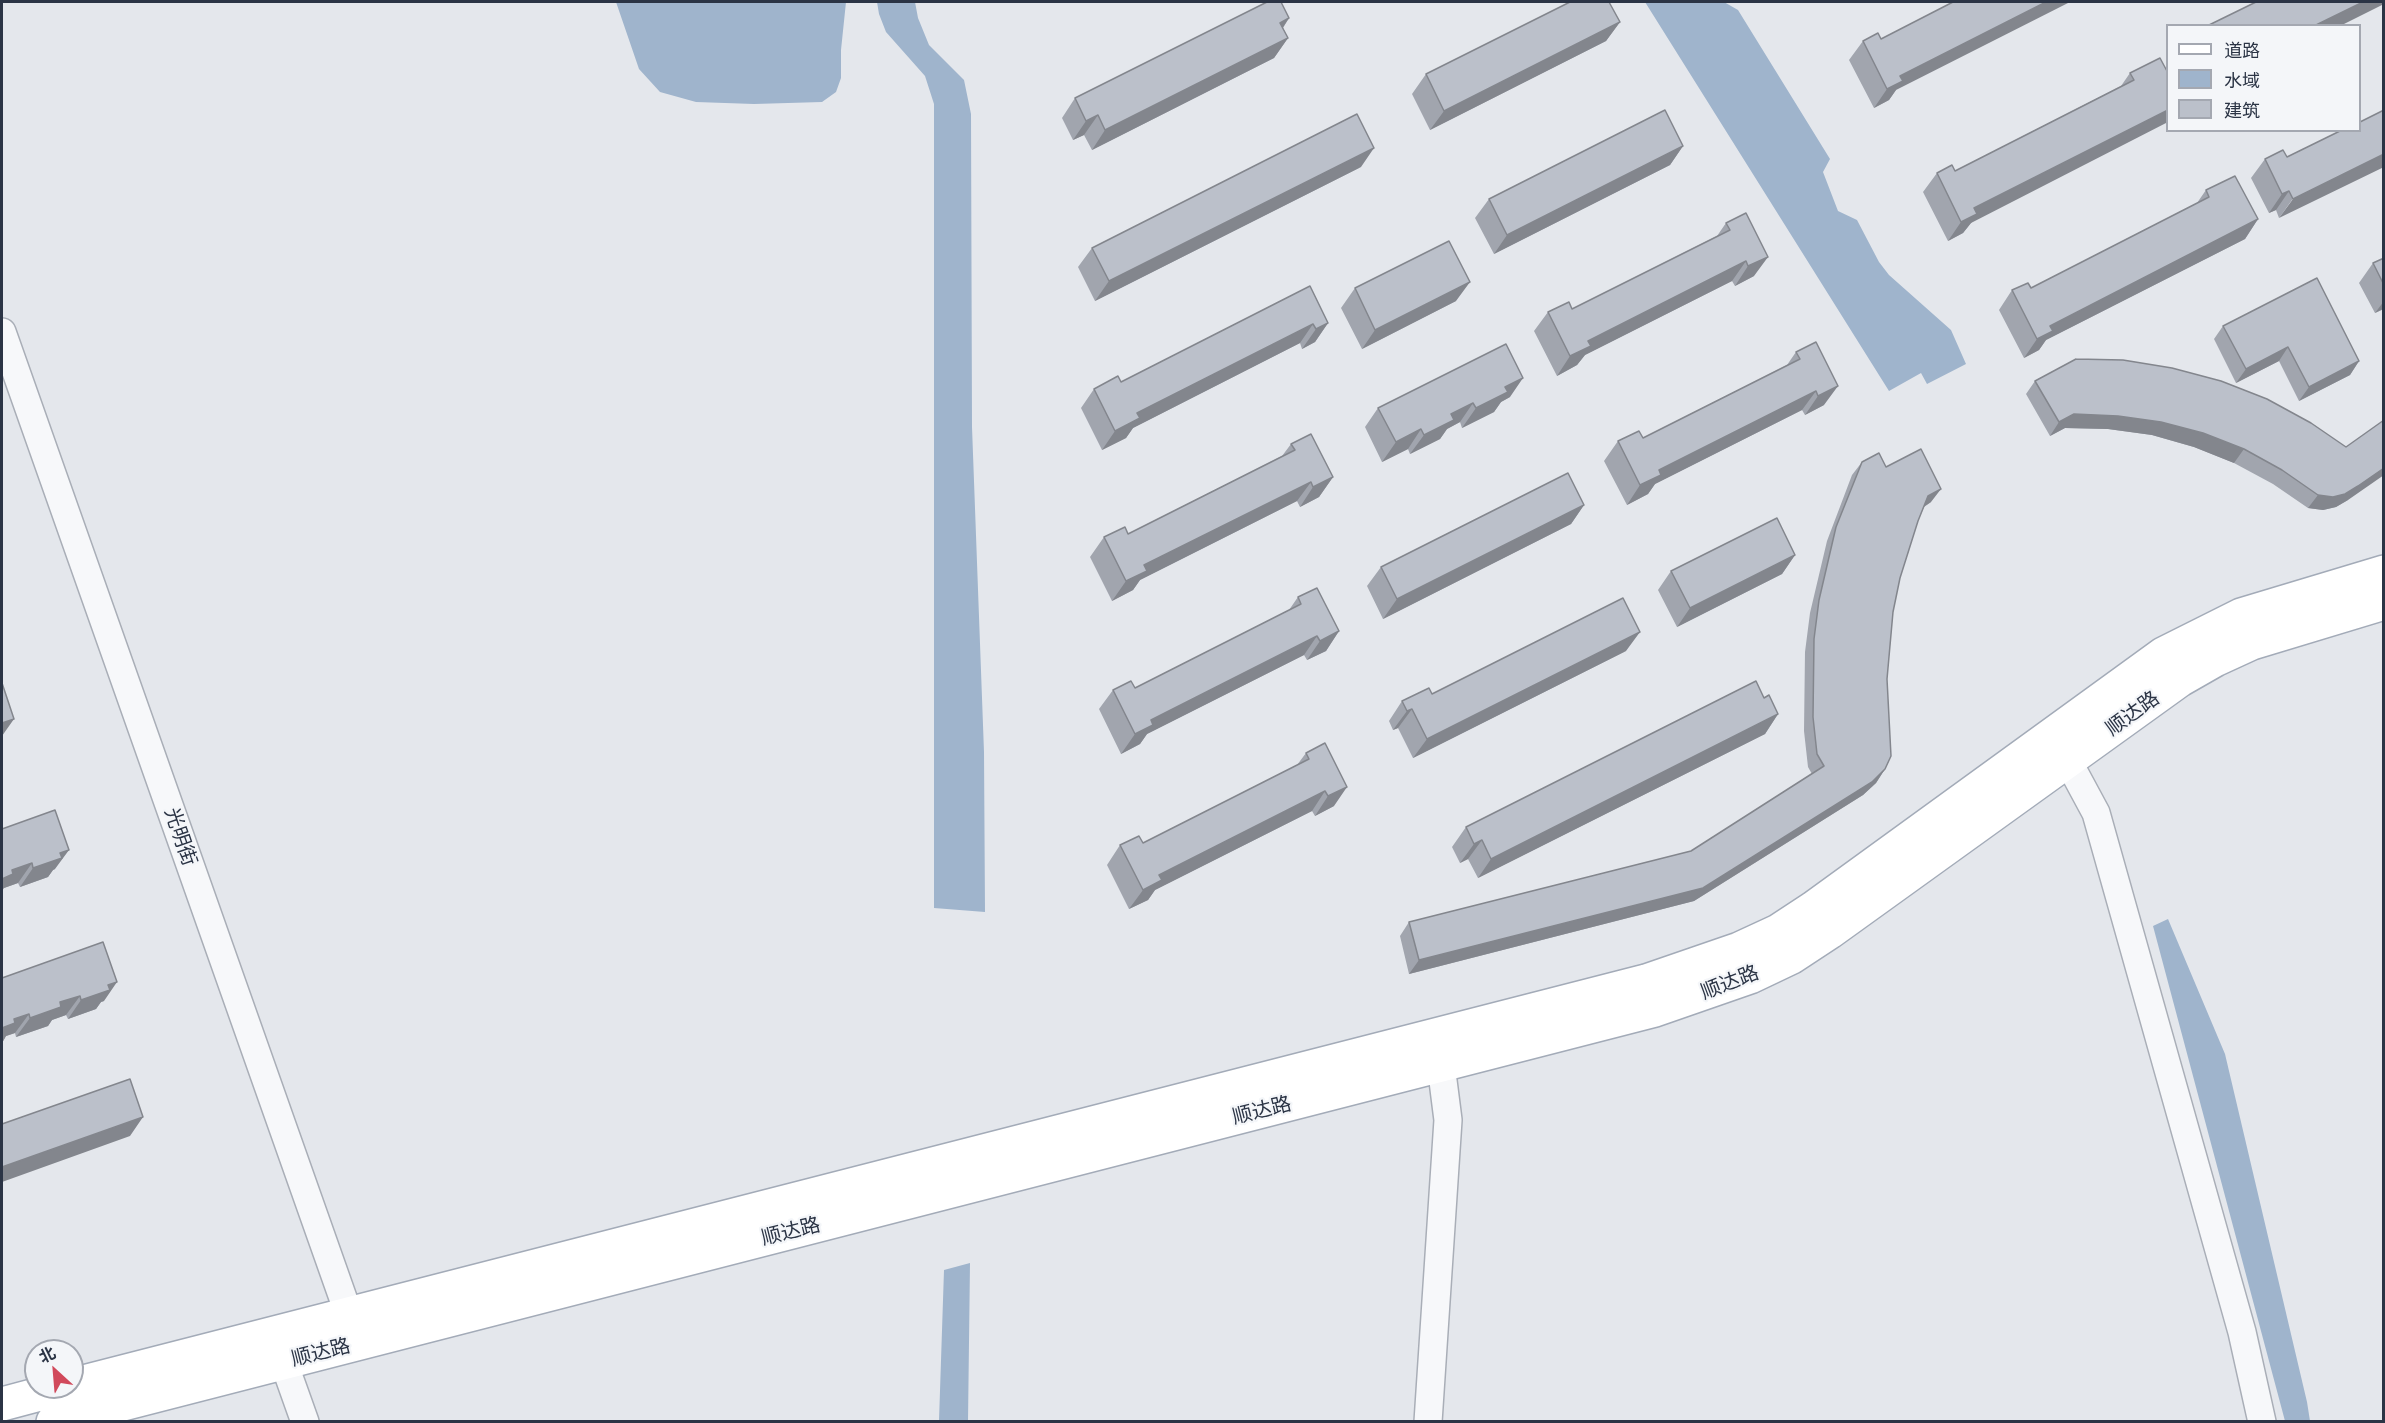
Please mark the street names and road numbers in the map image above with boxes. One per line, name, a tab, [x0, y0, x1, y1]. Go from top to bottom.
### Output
street label: 顺达路	[2102, 687, 2164, 741]
street label: 光明街	[159, 805, 201, 869]
street label: 顺达路	[1698, 961, 1762, 1005]
street label: 顺达路	[1230, 1092, 1294, 1130]
street label: 顺达路	[759, 1213, 823, 1251]
street label: 顺达路	[289, 1334, 353, 1372]

